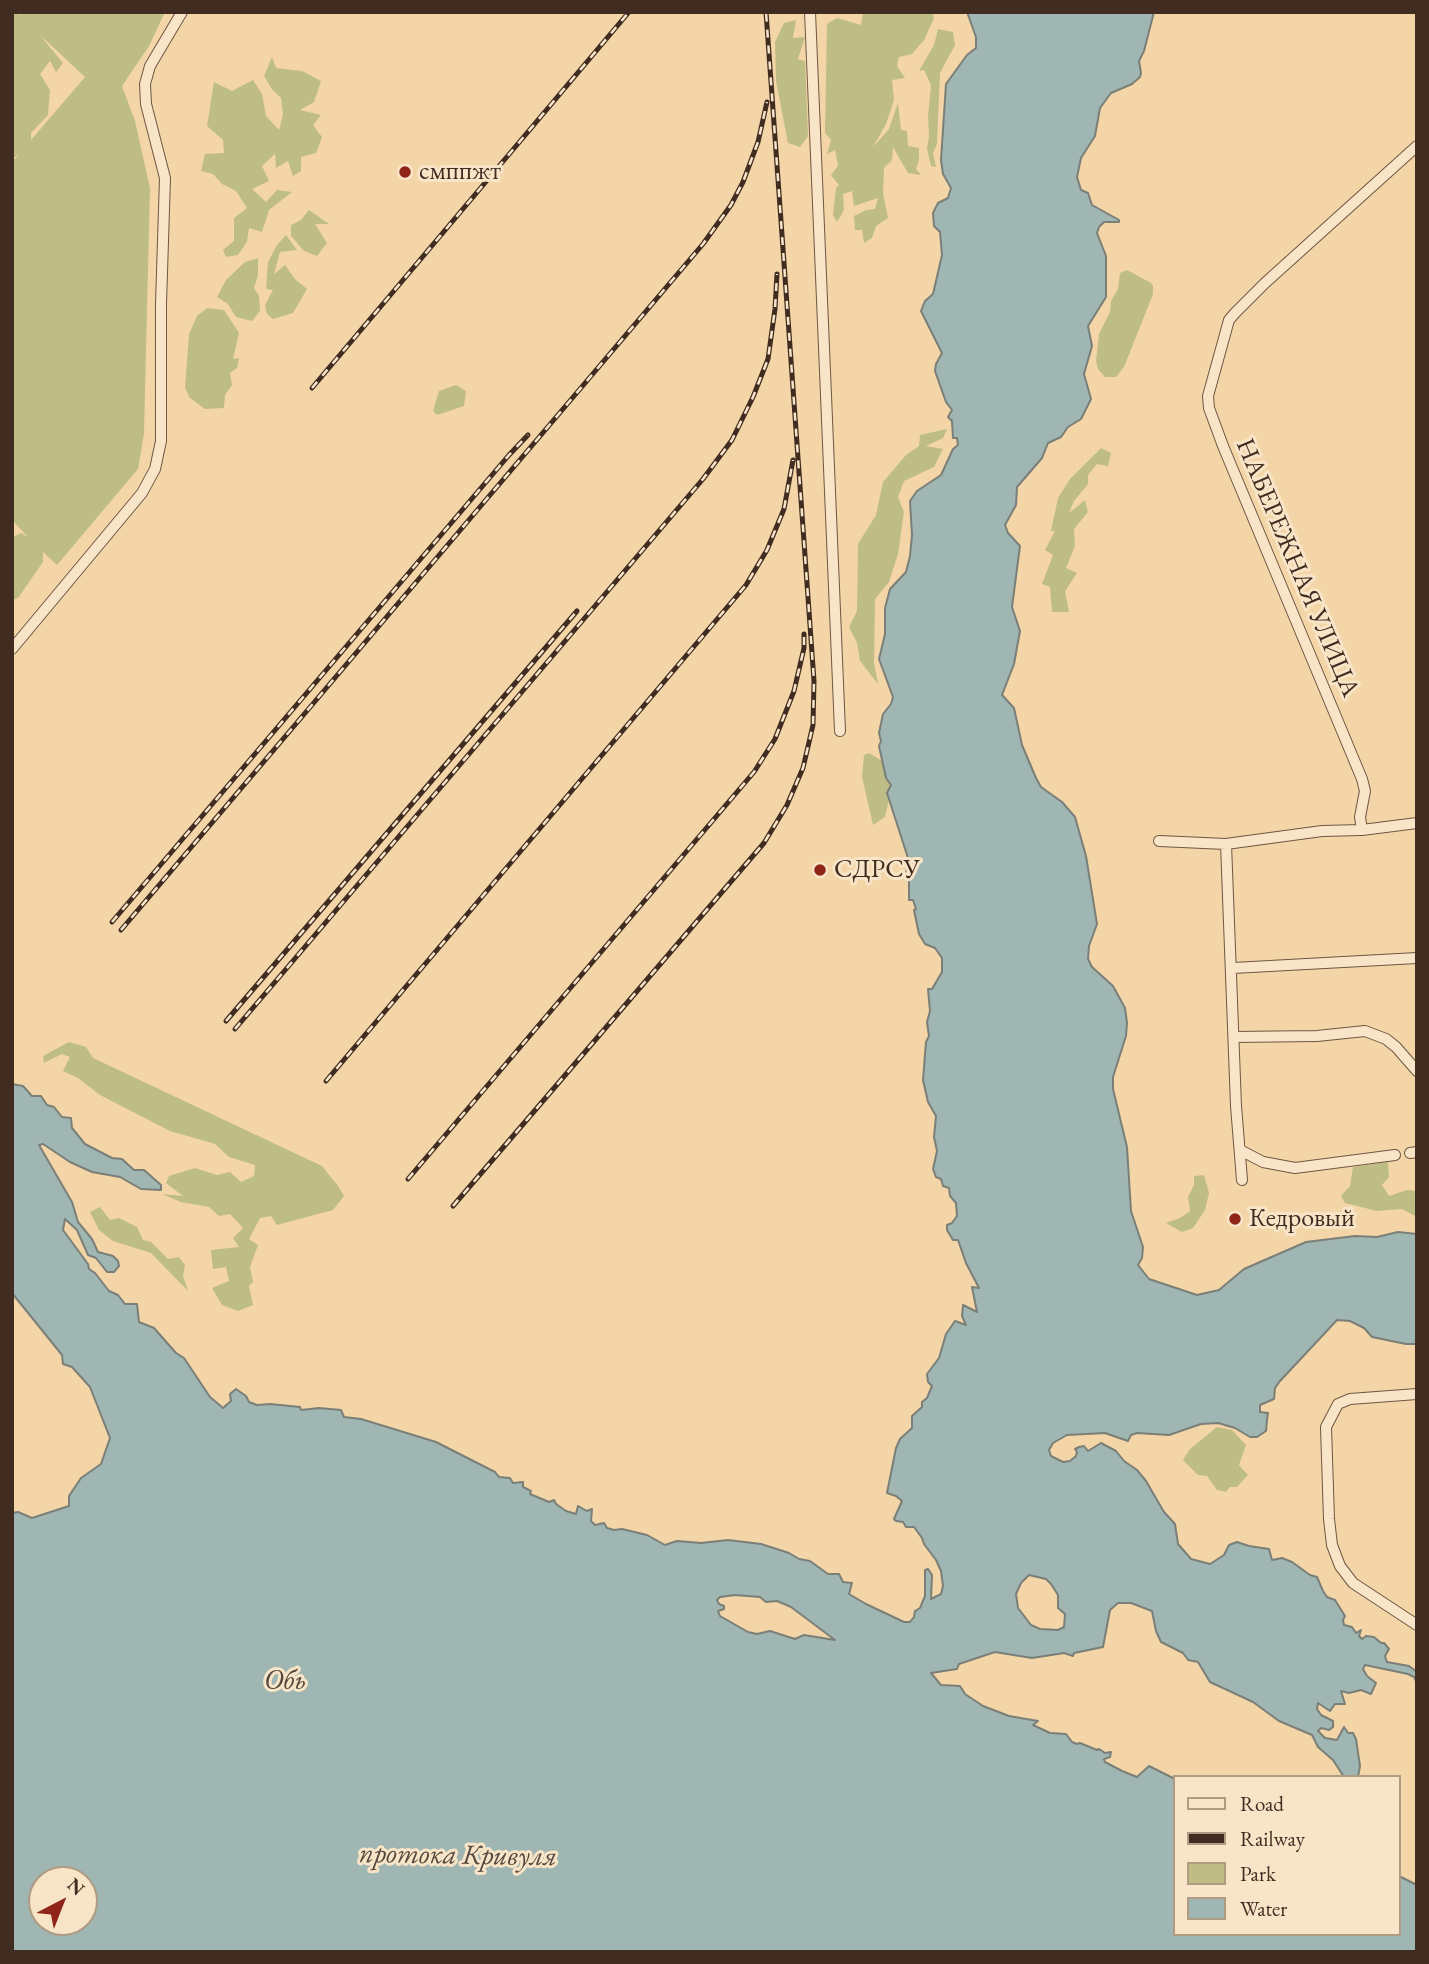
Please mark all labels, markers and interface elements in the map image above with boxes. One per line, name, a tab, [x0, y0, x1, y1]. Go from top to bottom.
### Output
place label: смппжт	[419, 156, 501, 188]
marker: смппжт	[397, 164, 413, 180]
street label: НАБЕРЕЖНАЯ УЛИЦА	[1228, 434, 1366, 702]
place label: СДРСУ	[834, 854, 920, 886]
marker: СДРСУ	[812, 862, 828, 878]
place label: Кедровый	[1249, 1203, 1355, 1235]
marker: Кедровый	[1227, 1211, 1243, 1227]
water label: Обь	[264, 1664, 306, 1698]
legend	[1174, 1775, 1401, 1936]
text: Road	[1240, 1790, 1284, 1817]
text: Railway	[1240, 1825, 1305, 1852]
water label: протока Кривуля	[359, 1837, 557, 1875]
text: Park	[1240, 1860, 1276, 1887]
north arrow	[28, 1866, 98, 1936]
text: N	[62, 1872, 90, 1901]
text: Water	[1240, 1895, 1287, 1922]

